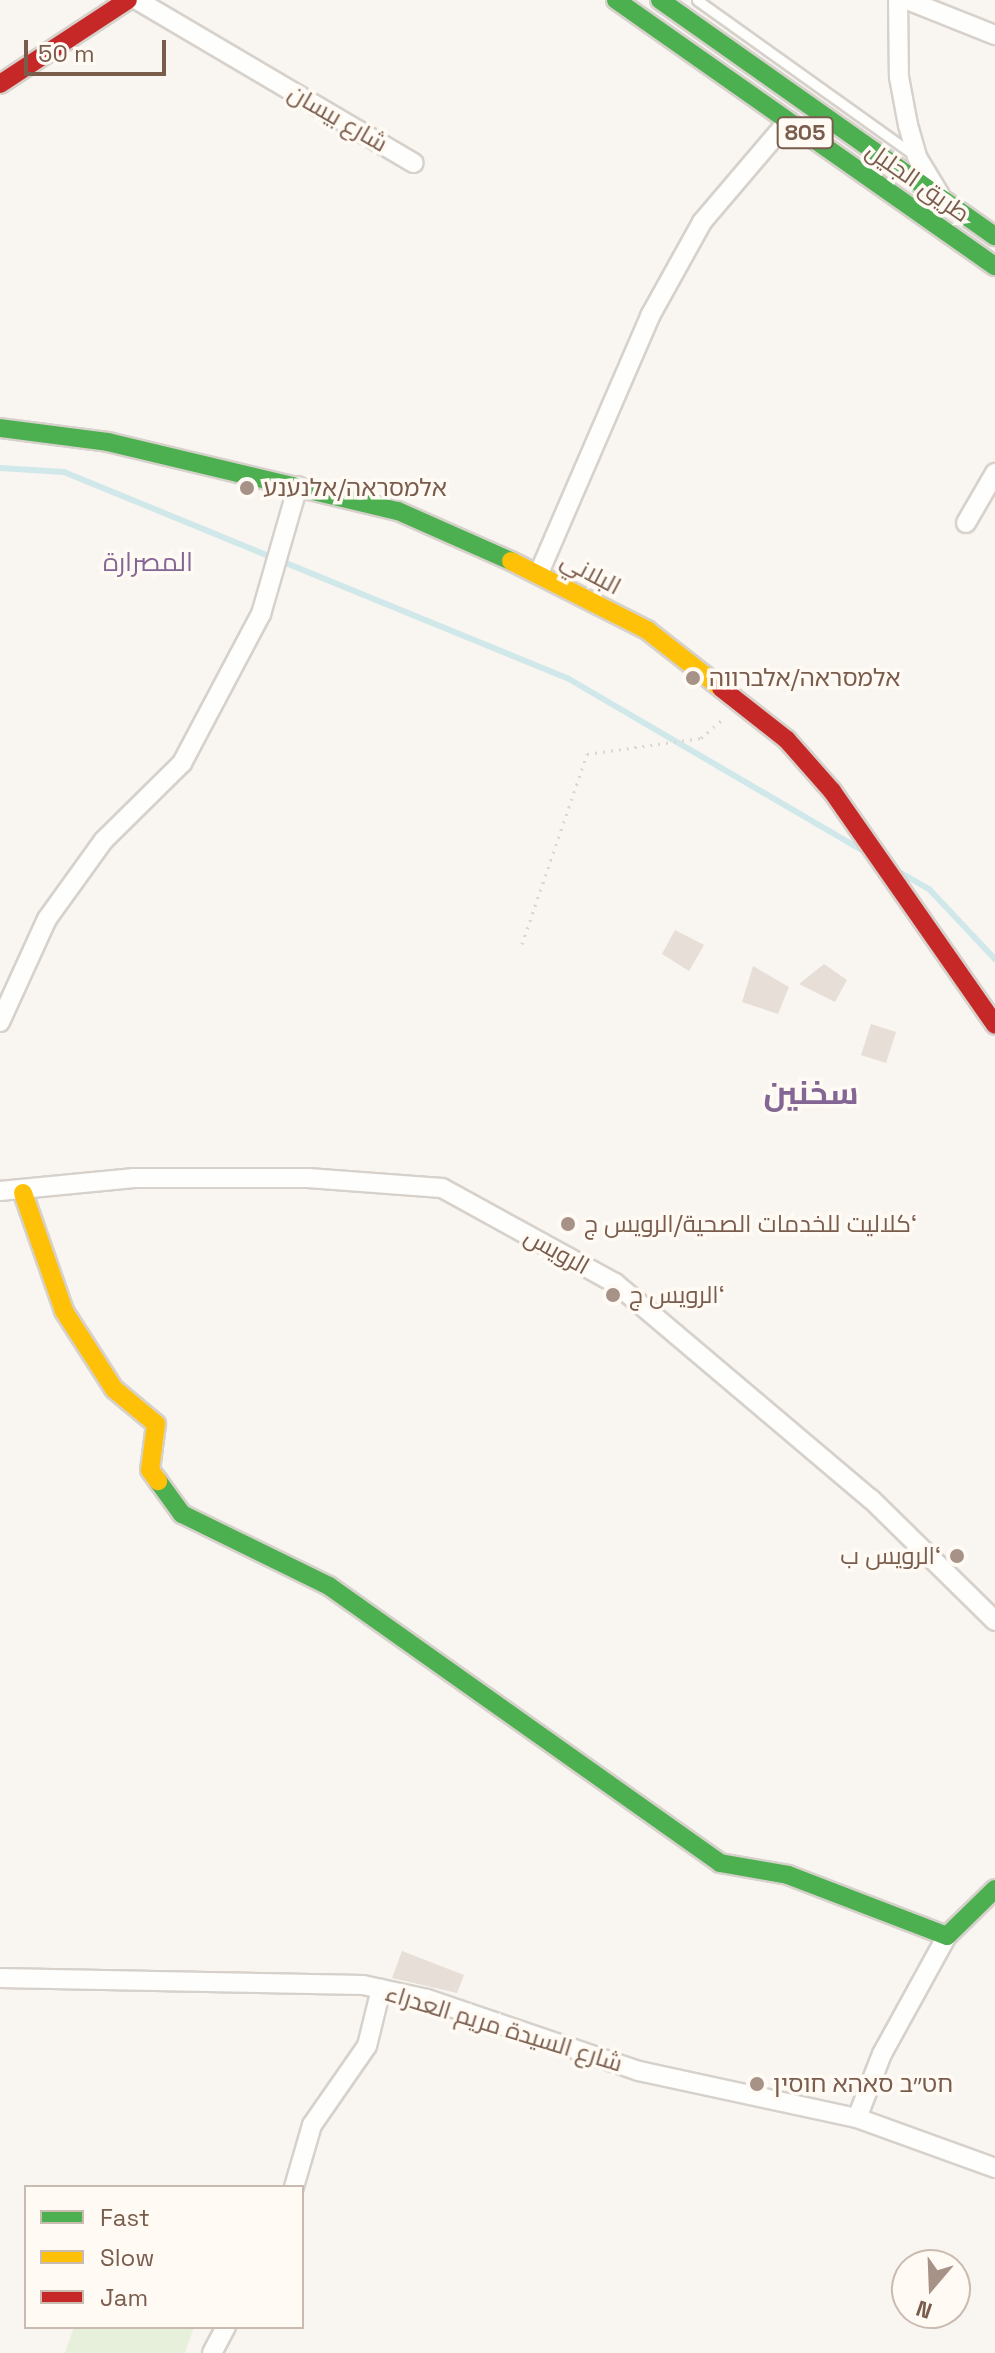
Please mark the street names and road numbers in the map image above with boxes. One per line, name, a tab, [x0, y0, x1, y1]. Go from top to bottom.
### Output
street label: شارع بيسان	[283, 78, 393, 158]
road number: 805	[775, 115, 835, 151]
street label: طريق الجليل	[861, 136, 975, 228]
street label: البلاني	[556, 545, 626, 601]
street label: الرويس	[520, 1222, 594, 1280]
street label: شارع السيدة مريم العدراء	[382, 1978, 626, 2078]

